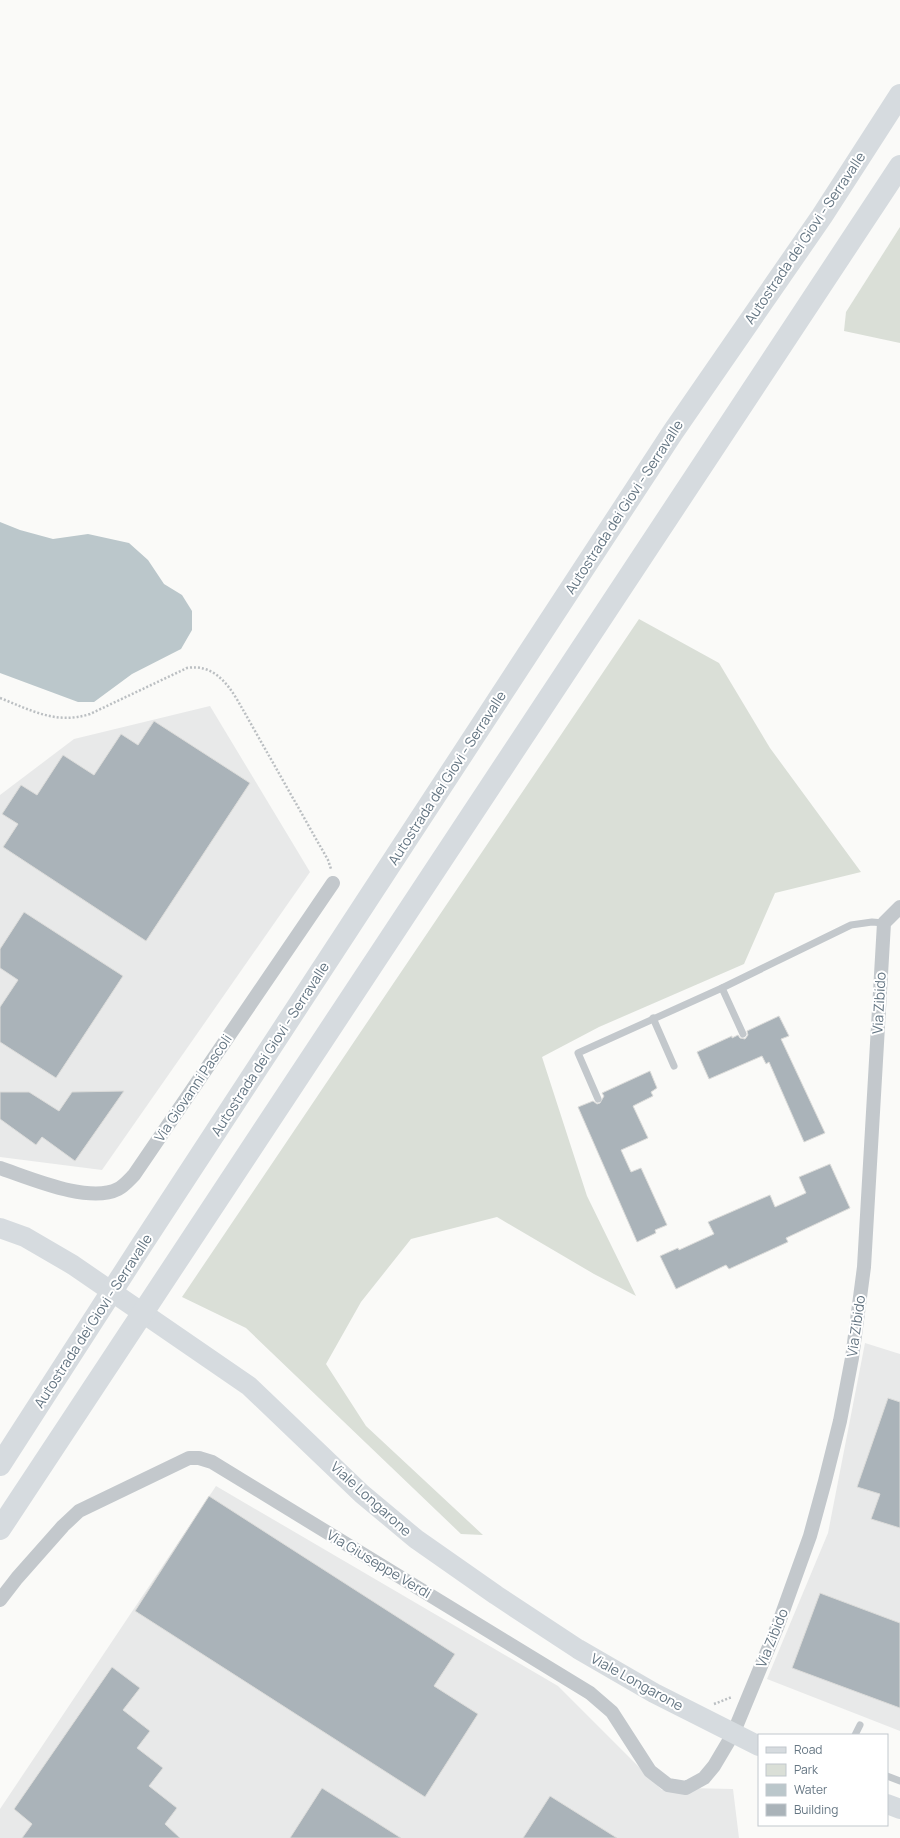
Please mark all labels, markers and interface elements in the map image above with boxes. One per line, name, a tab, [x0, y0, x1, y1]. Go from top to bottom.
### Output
street label: Autostrada dei Giovi - Serravalle	[740, 148, 869, 328]
street label: Autostrada dei Giovi - Serravalle	[560, 416, 687, 597]
street label: Autostrada dei Giovi - Serravalle	[383, 687, 510, 868]
street label: Autostrada dei Giovi - Serravalle	[206, 958, 333, 1139]
street label: Via Zibido	[867, 972, 890, 1034]
street label: Via Giovanni Pascoli	[149, 1030, 236, 1145]
street label: Autostrada dei Giovi - Serravalle	[29, 1230, 156, 1411]
street label: Via Zibido	[842, 1294, 869, 1358]
street label: Viale Longarone	[327, 1457, 416, 1540]
street label: Via Giuseppe Verdi	[324, 1525, 435, 1602]
street label: Via Zibido	[751, 1606, 792, 1670]
street label: Viale Longarone	[588, 1648, 687, 1715]
legend	[758, 1734, 888, 1826]
text: Road	[794, 1741, 822, 1758]
text: Park	[794, 1761, 819, 1778]
text: Water	[794, 1781, 828, 1798]
text: Building	[794, 1801, 838, 1818]

